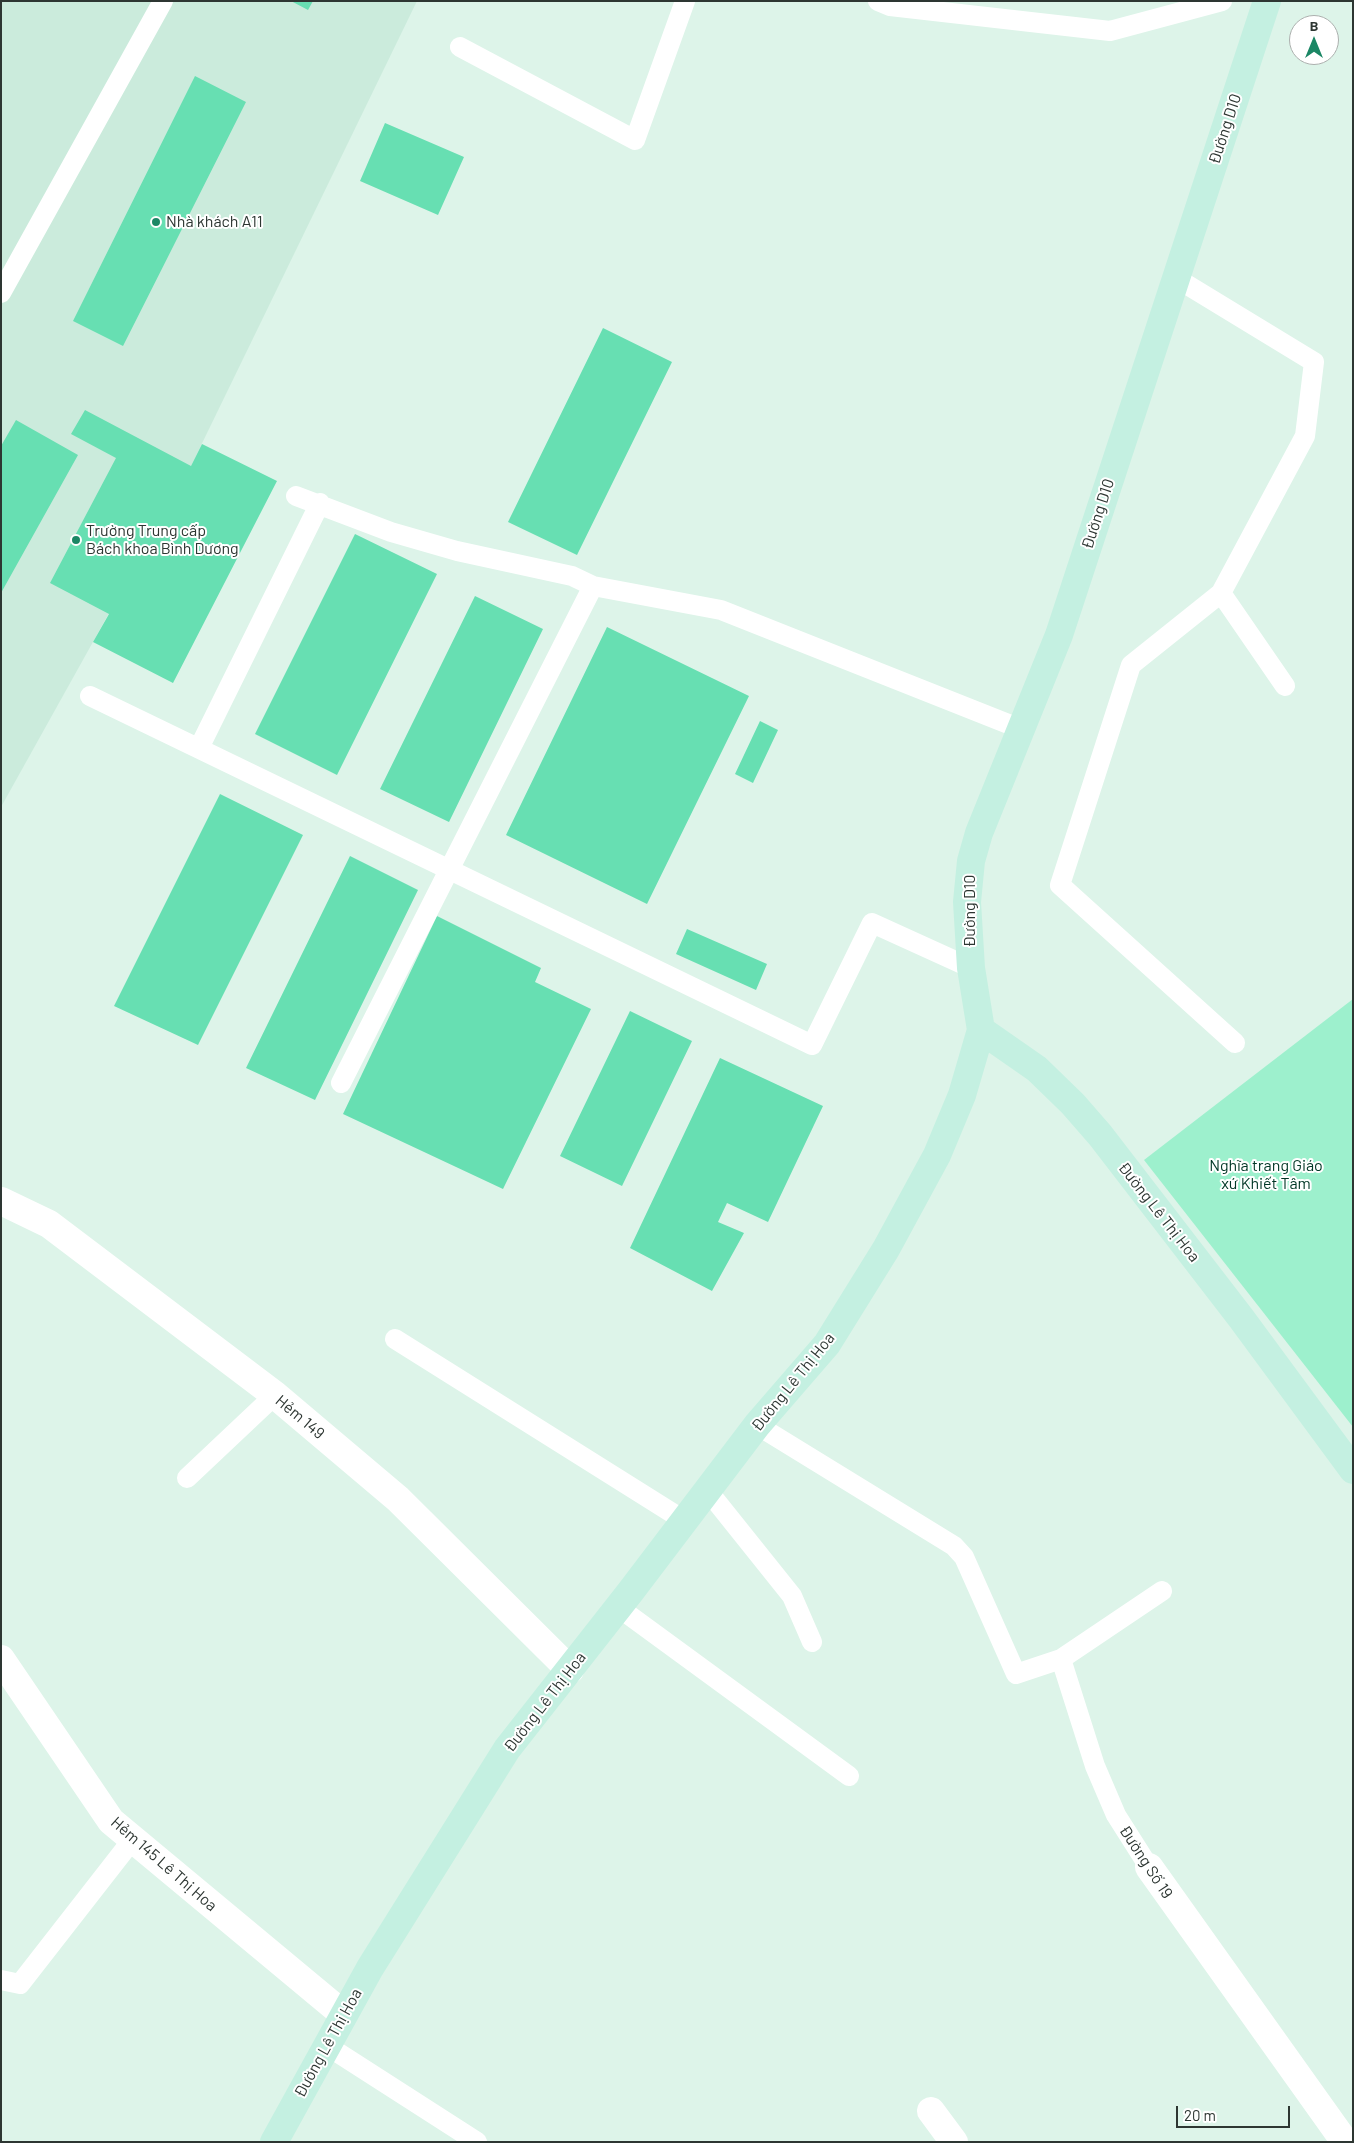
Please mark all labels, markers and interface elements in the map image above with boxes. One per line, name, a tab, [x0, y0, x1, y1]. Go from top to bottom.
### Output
north arrow	[1289, 15, 1339, 65]
text: B	[1310, 17, 1318, 34]
street label: Đường D10	[1205, 91, 1245, 167]
place label: Nhà khách A11	[166, 212, 263, 232]
marker: Nhà khách A11	[150, 216, 162, 228]
street label: Đường D10	[1078, 476, 1118, 552]
place label: Trường Trung cấp Bách khoa Bình Dương	[86, 521, 239, 559]
marker: Trường Trung cấp Bách khoa Bình Dương	[70, 534, 82, 546]
street label: Đường D10	[960, 875, 980, 947]
park label: Nghĩa trang Giáo xứ Khiết Tâm	[1209, 1156, 1323, 1194]
street label: Đường Lê Thị Hoa	[1114, 1158, 1204, 1266]
street label: Đường Lê Thị Hoa	[747, 1329, 839, 1435]
street label: Hẻm 149	[272, 1391, 328, 1443]
street label: Đường Lê Thị Hoa	[500, 1648, 590, 1756]
street label: Hẻm 145 Lê Thị Hoa	[107, 1813, 221, 1915]
street label: Đường Số 19	[1115, 1822, 1177, 1902]
street label: Đường Lê Thị Hoa	[290, 1985, 366, 2101]
scale bar	[1179, 2096, 1293, 2128]
text: 20 m	[1184, 2106, 1216, 2124]

